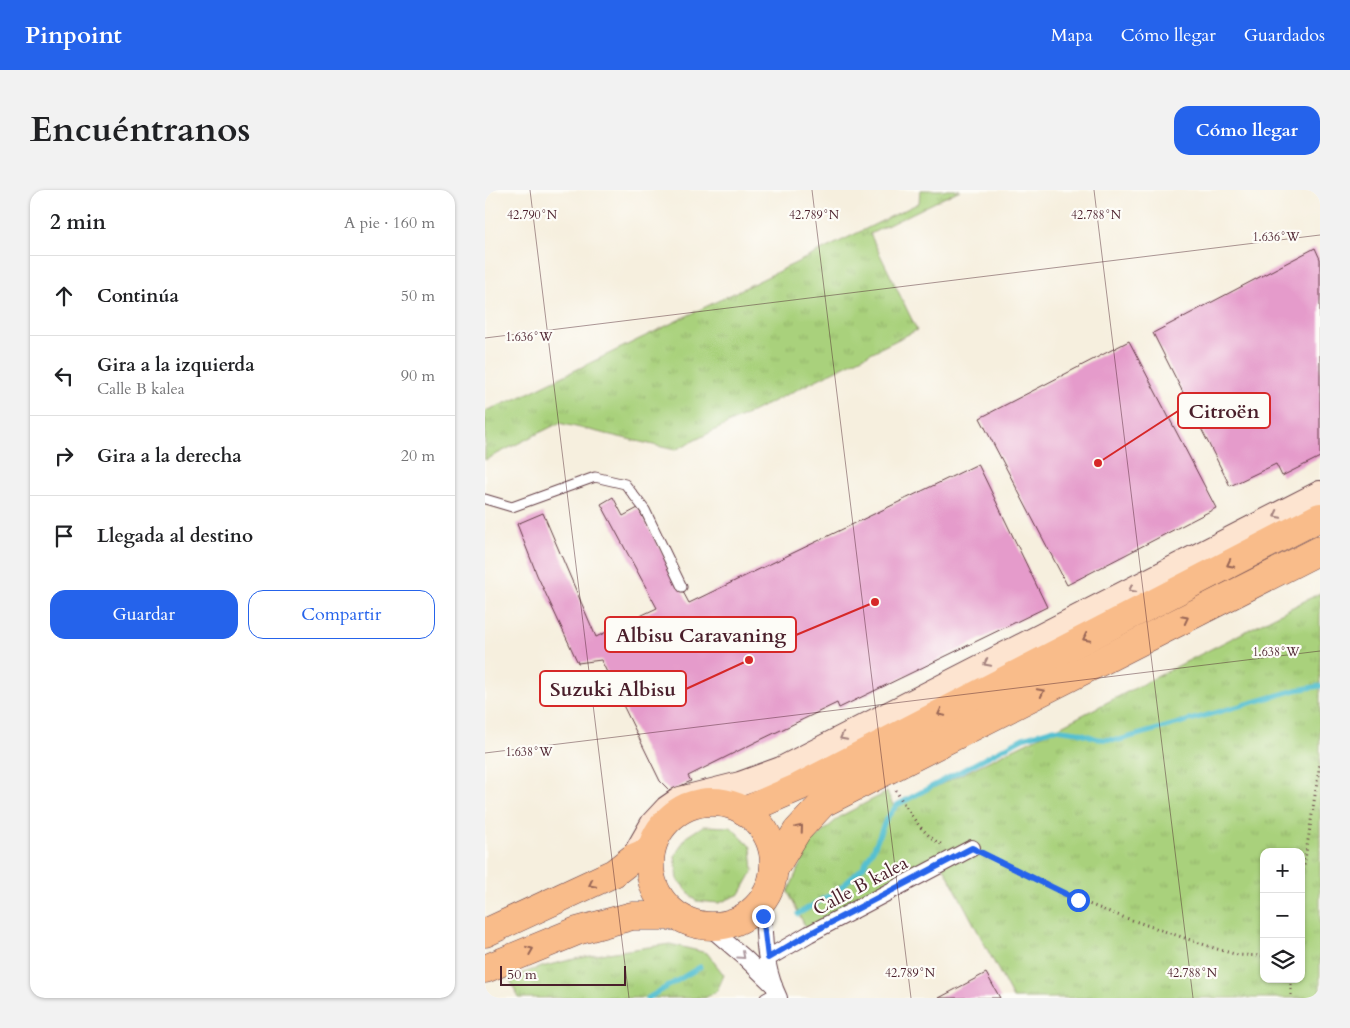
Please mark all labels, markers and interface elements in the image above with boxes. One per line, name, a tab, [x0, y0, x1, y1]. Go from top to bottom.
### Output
text: Pinpoint	[25, 19, 122, 52]
text: Mapa	[1051, 23, 1093, 48]
text: Cómo llegar	[1121, 23, 1216, 48]
text: Guardados	[1244, 23, 1325, 48]
text: Encuéntranos	[30, 106, 251, 154]
button: Cómo llegar	[1174, 106, 1320, 155]
text: 42.790°N	[507, 207, 558, 223]
text: 42.789°N	[789, 207, 840, 223]
text: 42.788°N	[1071, 207, 1122, 223]
text: 2 min	[50, 208, 106, 237]
text: A pie · 160 m	[344, 212, 435, 234]
text: 1.636°W	[1252, 229, 1300, 245]
icon: ahead	[50, 282, 78, 310]
text: Continúa	[97, 283, 179, 309]
text: 50 m	[401, 285, 435, 307]
text: 1.636°W	[505, 329, 553, 345]
text: Gira a la izquierda	[97, 352, 255, 378]
icon: left	[50, 362, 78, 390]
text: 90 m	[401, 365, 435, 387]
text: Calle B kalea	[97, 378, 185, 400]
callout: Citroën	[1178, 393, 1270, 428]
text: Citroën	[1188, 398, 1260, 425]
icon: right	[50, 442, 78, 470]
text: Gira a la derecha	[97, 443, 242, 469]
text: 20 m	[401, 445, 435, 467]
one-way arrow	[1273, 509, 1282, 519]
icon: arrive	[50, 522, 78, 550]
text: Llegada al destino	[97, 523, 253, 549]
one-way arrow	[1226, 558, 1235, 568]
one-way arrow	[1128, 583, 1137, 593]
button: Guardar	[50, 590, 238, 639]
button: Compartir	[248, 590, 435, 639]
one-way arrow	[1180, 615, 1189, 625]
callout: Albisu Caravaning	[605, 617, 796, 652]
text: Albisu Caravaning	[616, 622, 786, 649]
one-way arrow	[1082, 632, 1091, 642]
text: 1.638°W	[1252, 644, 1300, 660]
one-way arrow	[983, 657, 992, 667]
callout: Suzuki Albisu	[540, 671, 686, 706]
text: Suzuki Albisu	[550, 676, 676, 703]
one-way arrow	[1035, 688, 1044, 698]
one-way arrow	[938, 707, 947, 717]
one-way arrow	[839, 731, 848, 741]
text: 1.638°W	[505, 744, 553, 760]
one-way arrow	[795, 825, 804, 834]
map controls	[1260, 848, 1305, 983]
button: +	[1260, 848, 1305, 893]
street label: Calle B kalea	[808, 850, 913, 922]
one-way arrow	[588, 878, 597, 888]
route start	[1067, 889, 1090, 912]
button: −	[1260, 893, 1305, 938]
route end	[752, 905, 775, 928]
button: layers	[1260, 938, 1305, 983]
one-way arrow	[525, 946, 534, 956]
one-way arrow	[737, 950, 746, 959]
scale bar	[500, 963, 626, 986]
text: 50 m	[507, 965, 537, 984]
text: 42.789°N	[885, 965, 936, 981]
text: 42.788°N	[1167, 965, 1218, 981]

